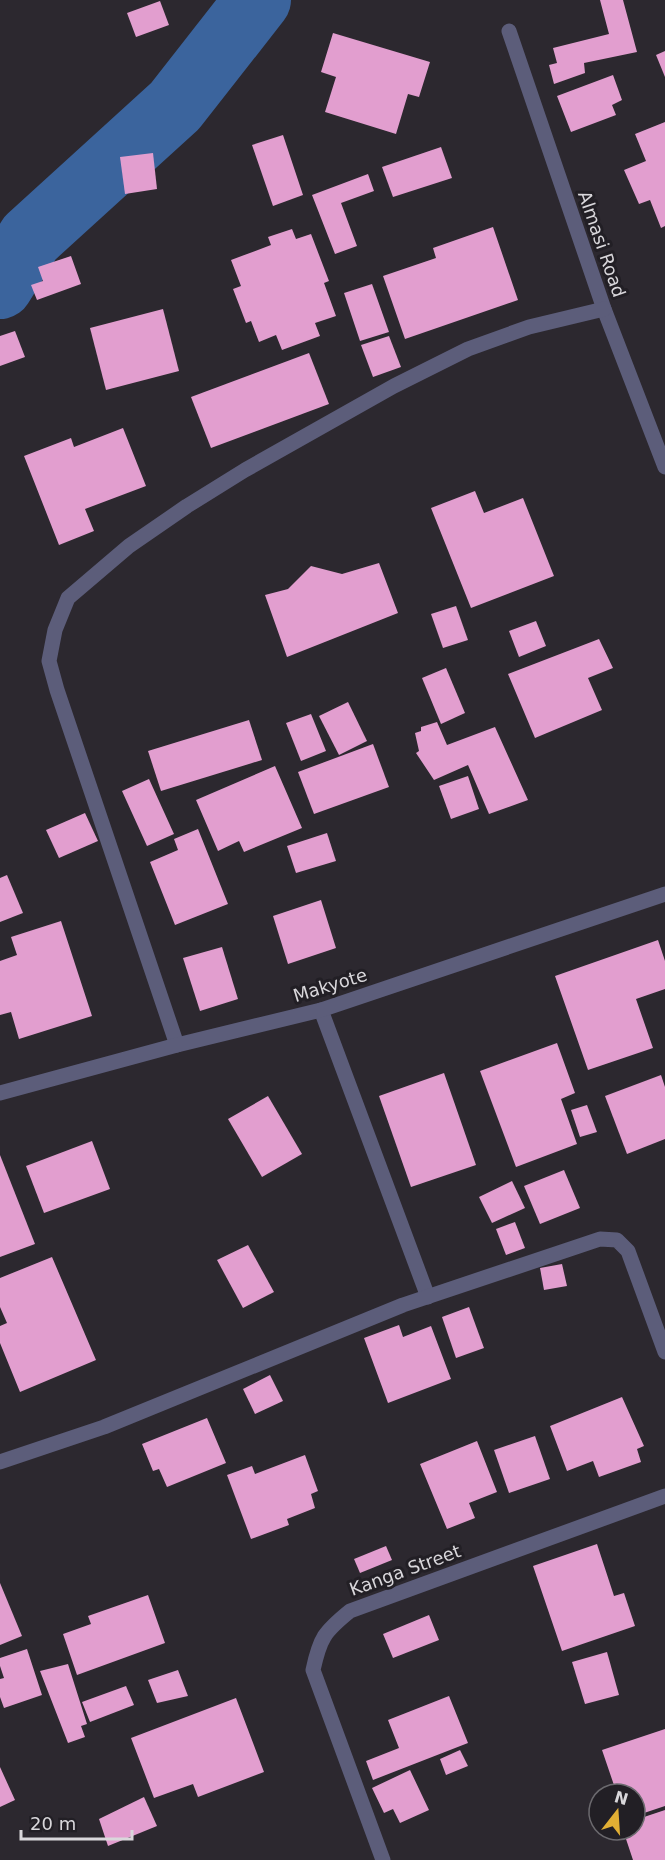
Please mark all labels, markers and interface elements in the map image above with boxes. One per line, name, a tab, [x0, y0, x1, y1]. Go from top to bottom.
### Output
street label: Almasi Road	[574, 188, 630, 300]
street label: Makyote	[291, 964, 369, 1006]
street label: Kanga Street	[347, 1540, 463, 1600]
north arrow	[587, 1782, 647, 1842]
text: N	[612, 1787, 630, 1809]
scale bar	[21, 1803, 132, 1841]
text: 20 m	[30, 1813, 76, 1834]

